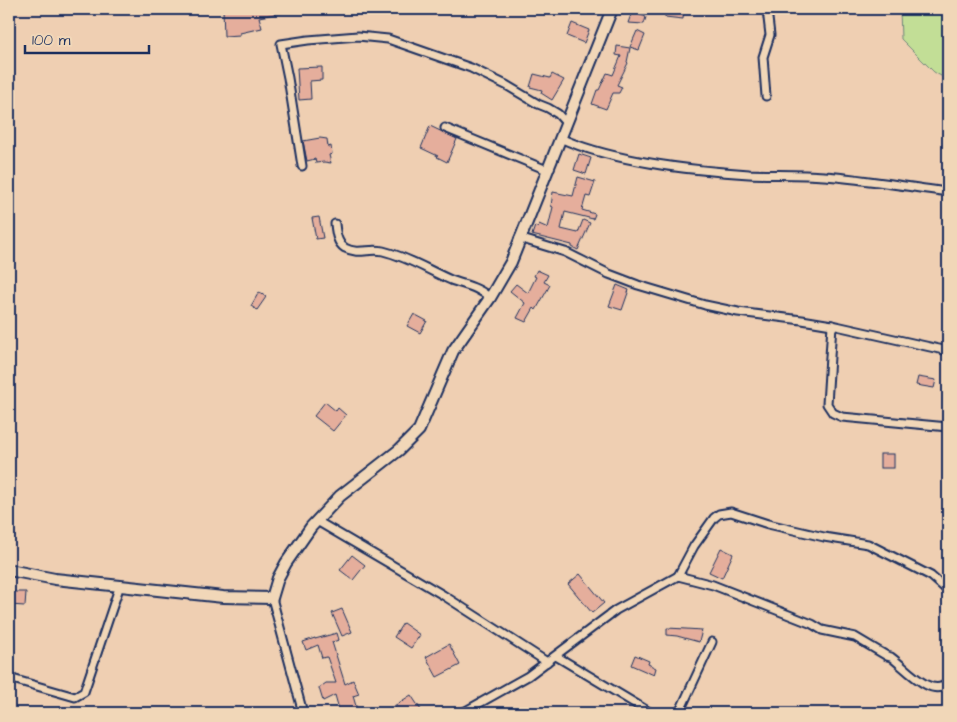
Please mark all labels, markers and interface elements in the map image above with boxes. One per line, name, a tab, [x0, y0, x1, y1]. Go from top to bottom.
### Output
scale bar	[25, 22, 149, 54]
text: 100 m	[32, 30, 71, 51]

